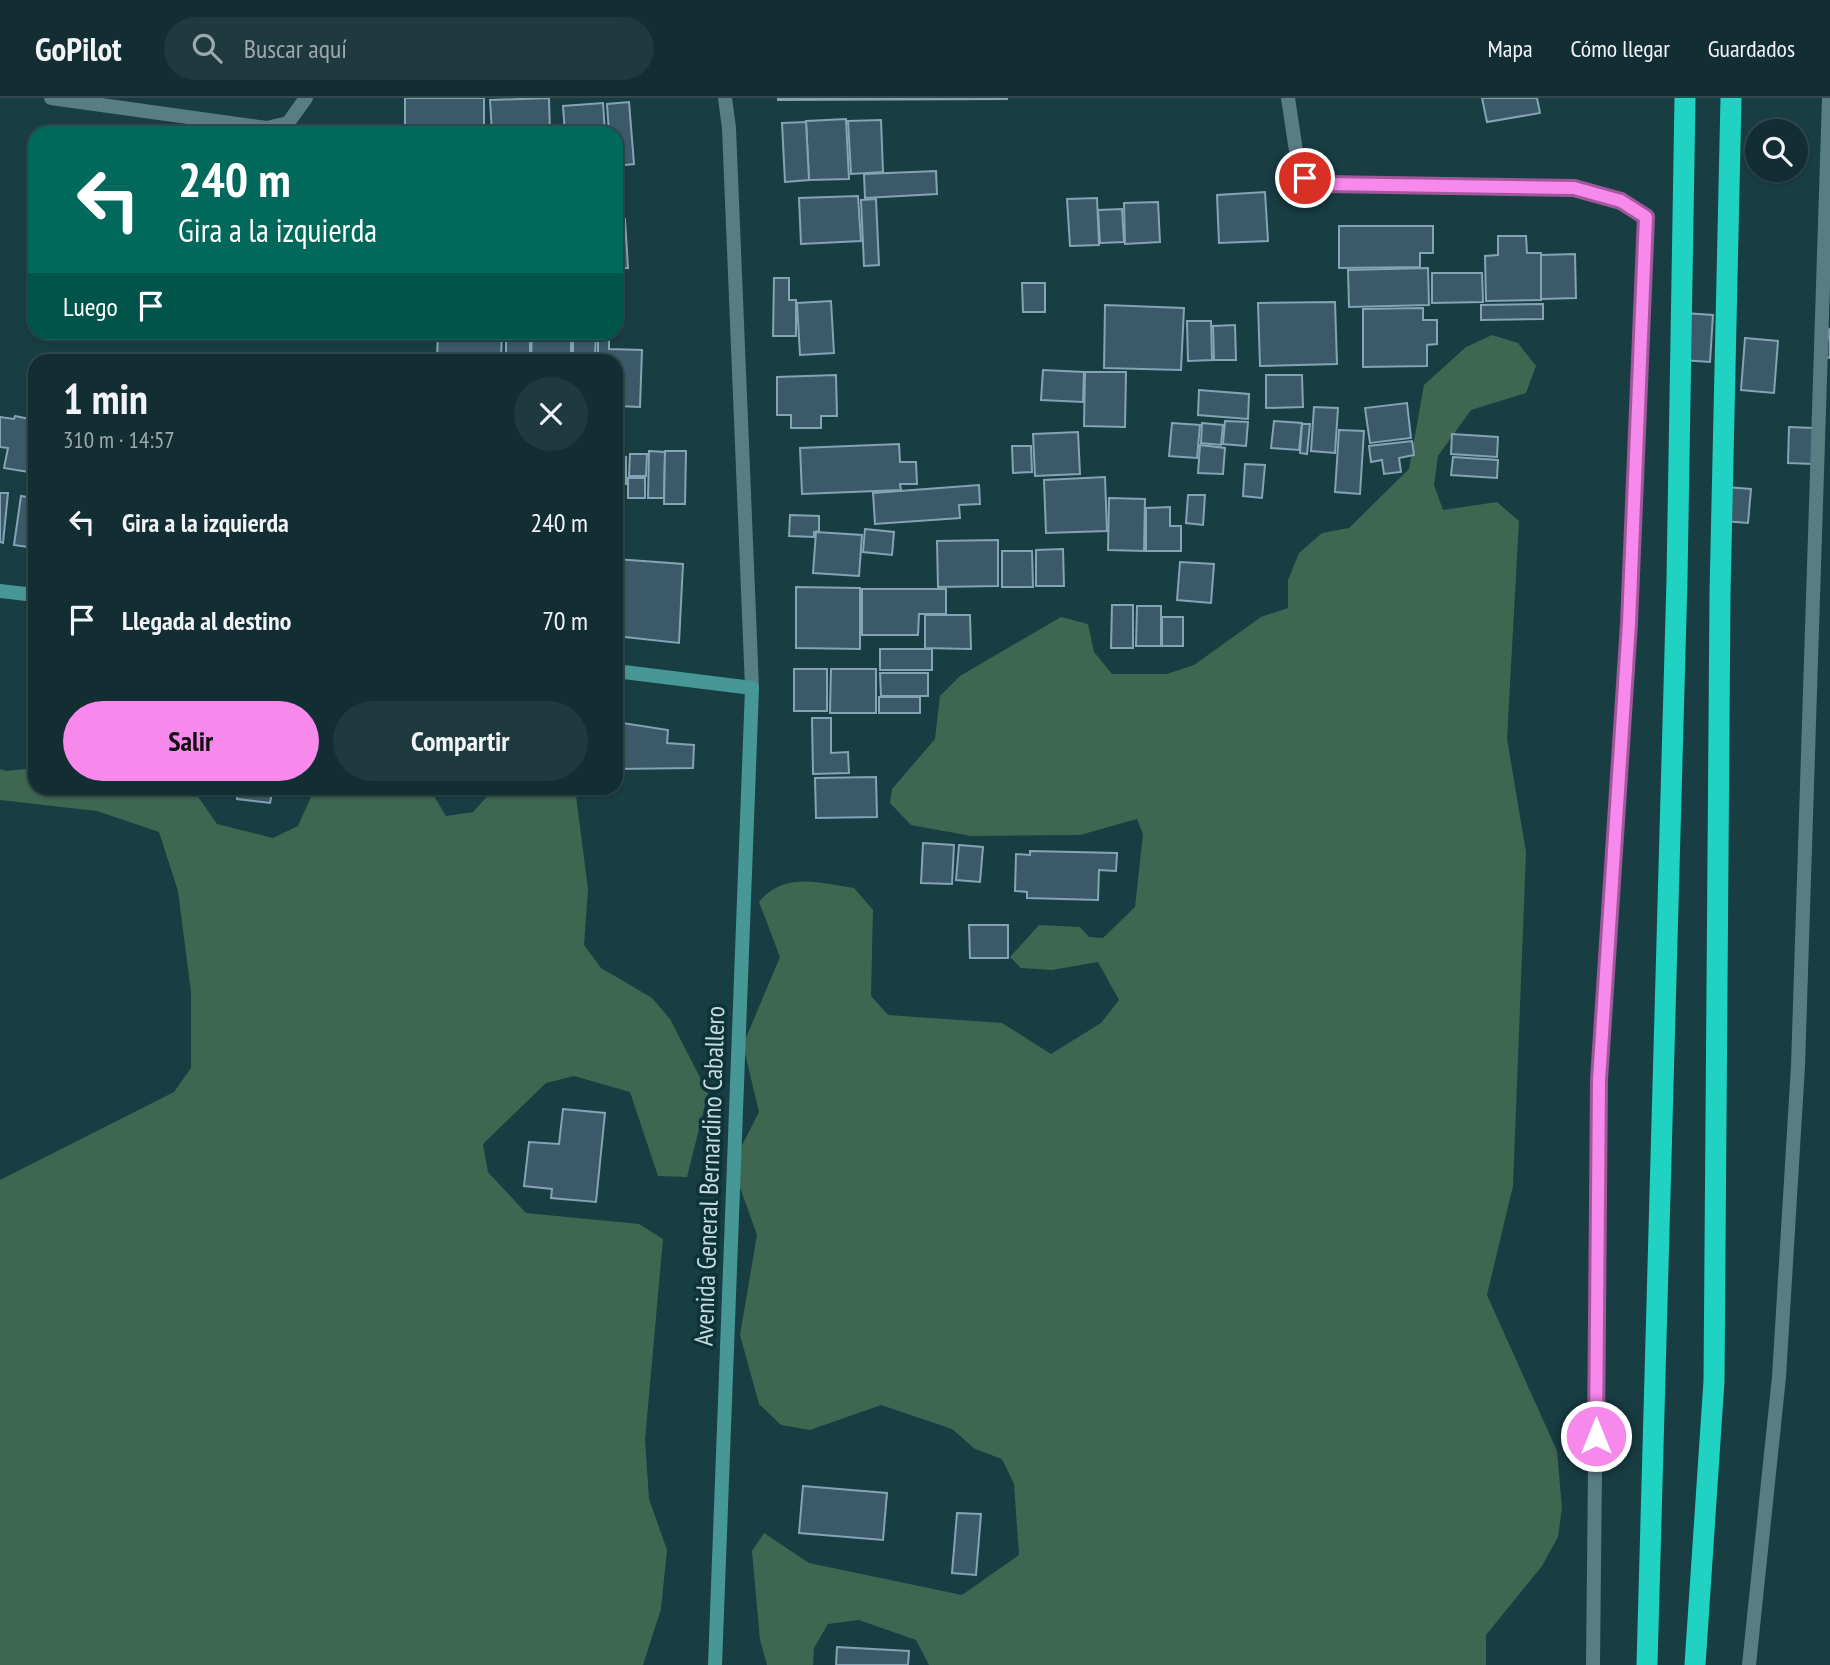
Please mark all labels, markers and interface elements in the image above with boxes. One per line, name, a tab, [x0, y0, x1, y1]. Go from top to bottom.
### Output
search box	[164, 17, 654, 80]
text: GoPilot	[35, 27, 122, 70]
icon: search	[188, 29, 226, 67]
text: Buscar aquí	[244, 32, 347, 65]
text: Mapa	[1488, 33, 1533, 64]
text: Cómo llegar	[1571, 33, 1670, 64]
text: Guardados	[1708, 33, 1795, 64]
map controls	[1745, 119, 1808, 182]
button: search	[1745, 119, 1808, 182]
text: 240 m	[178, 147, 291, 211]
pin	[1275, 148, 1335, 208]
icon: left	[63, 154, 154, 245]
icon: arrive	[1286, 159, 1324, 197]
text: Gira a la izquierda	[178, 209, 377, 251]
icon: arrive	[132, 287, 170, 325]
text: Luego	[63, 290, 118, 323]
text: 1 min	[63, 371, 148, 426]
button: close	[514, 377, 588, 451]
text: 310 m · 14:57	[63, 425, 175, 454]
icon: left	[63, 503, 101, 541]
text: Gira a la izquierda	[122, 506, 289, 539]
text: 240 m	[530, 506, 588, 539]
icon: arrive	[63, 601, 101, 639]
text: Llegada al destino	[122, 604, 291, 637]
text: 70 m	[542, 604, 588, 637]
button: Salir	[63, 701, 319, 781]
button: Compartir	[333, 701, 588, 781]
street label: Avenida General Bernardino Caballero	[687, 1005, 731, 1347]
position arrow	[1559, 1399, 1633, 1473]

